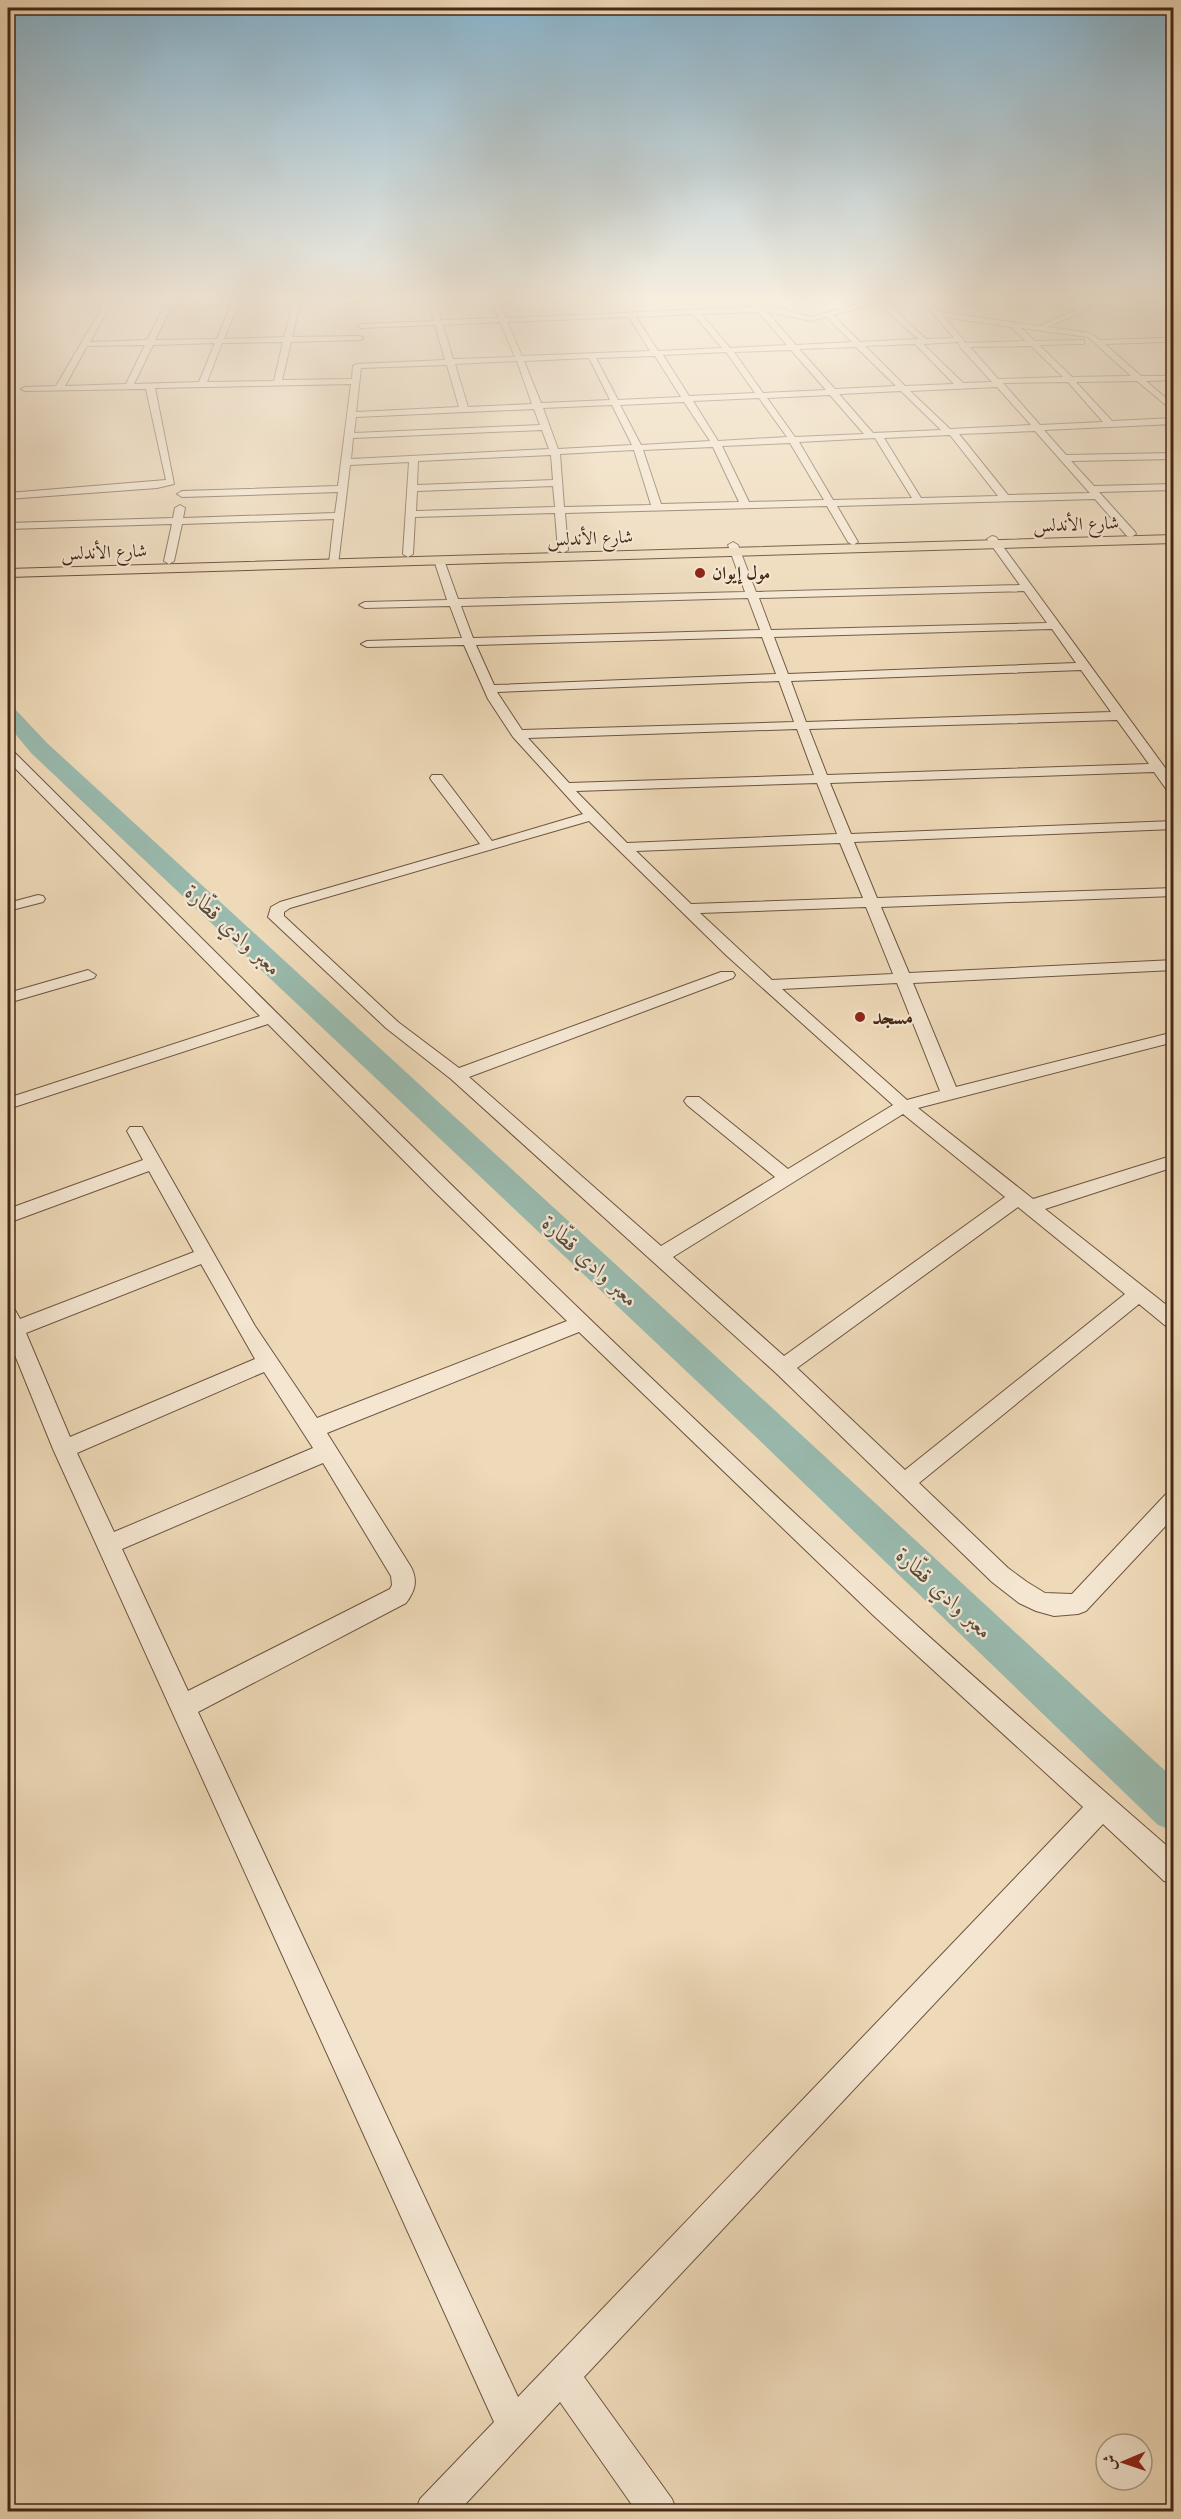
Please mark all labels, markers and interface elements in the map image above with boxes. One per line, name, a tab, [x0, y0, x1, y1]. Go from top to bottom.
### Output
street label: شارع الأندلس	[1033, 510, 1120, 540]
street label: شارع الأندلس	[547, 524, 634, 554]
street label: شارع الأندلس	[61, 538, 148, 568]
place label: مول إيوان	[712, 564, 770, 585]
marker: مول إيوان	[693, 566, 707, 580]
water label: معبر وادي قطّارة	[176, 877, 289, 985]
place label: مسجد	[872, 1008, 913, 1029]
marker: مسجد	[853, 1010, 867, 1024]
water label: معبر وادي قطّارة	[533, 1208, 646, 1316]
water label: معبر وادي قطّارة	[887, 1540, 1000, 1648]
north arrow	[1094, 2432, 1154, 2492]
text: ش	[1103, 2454, 1119, 2471]

